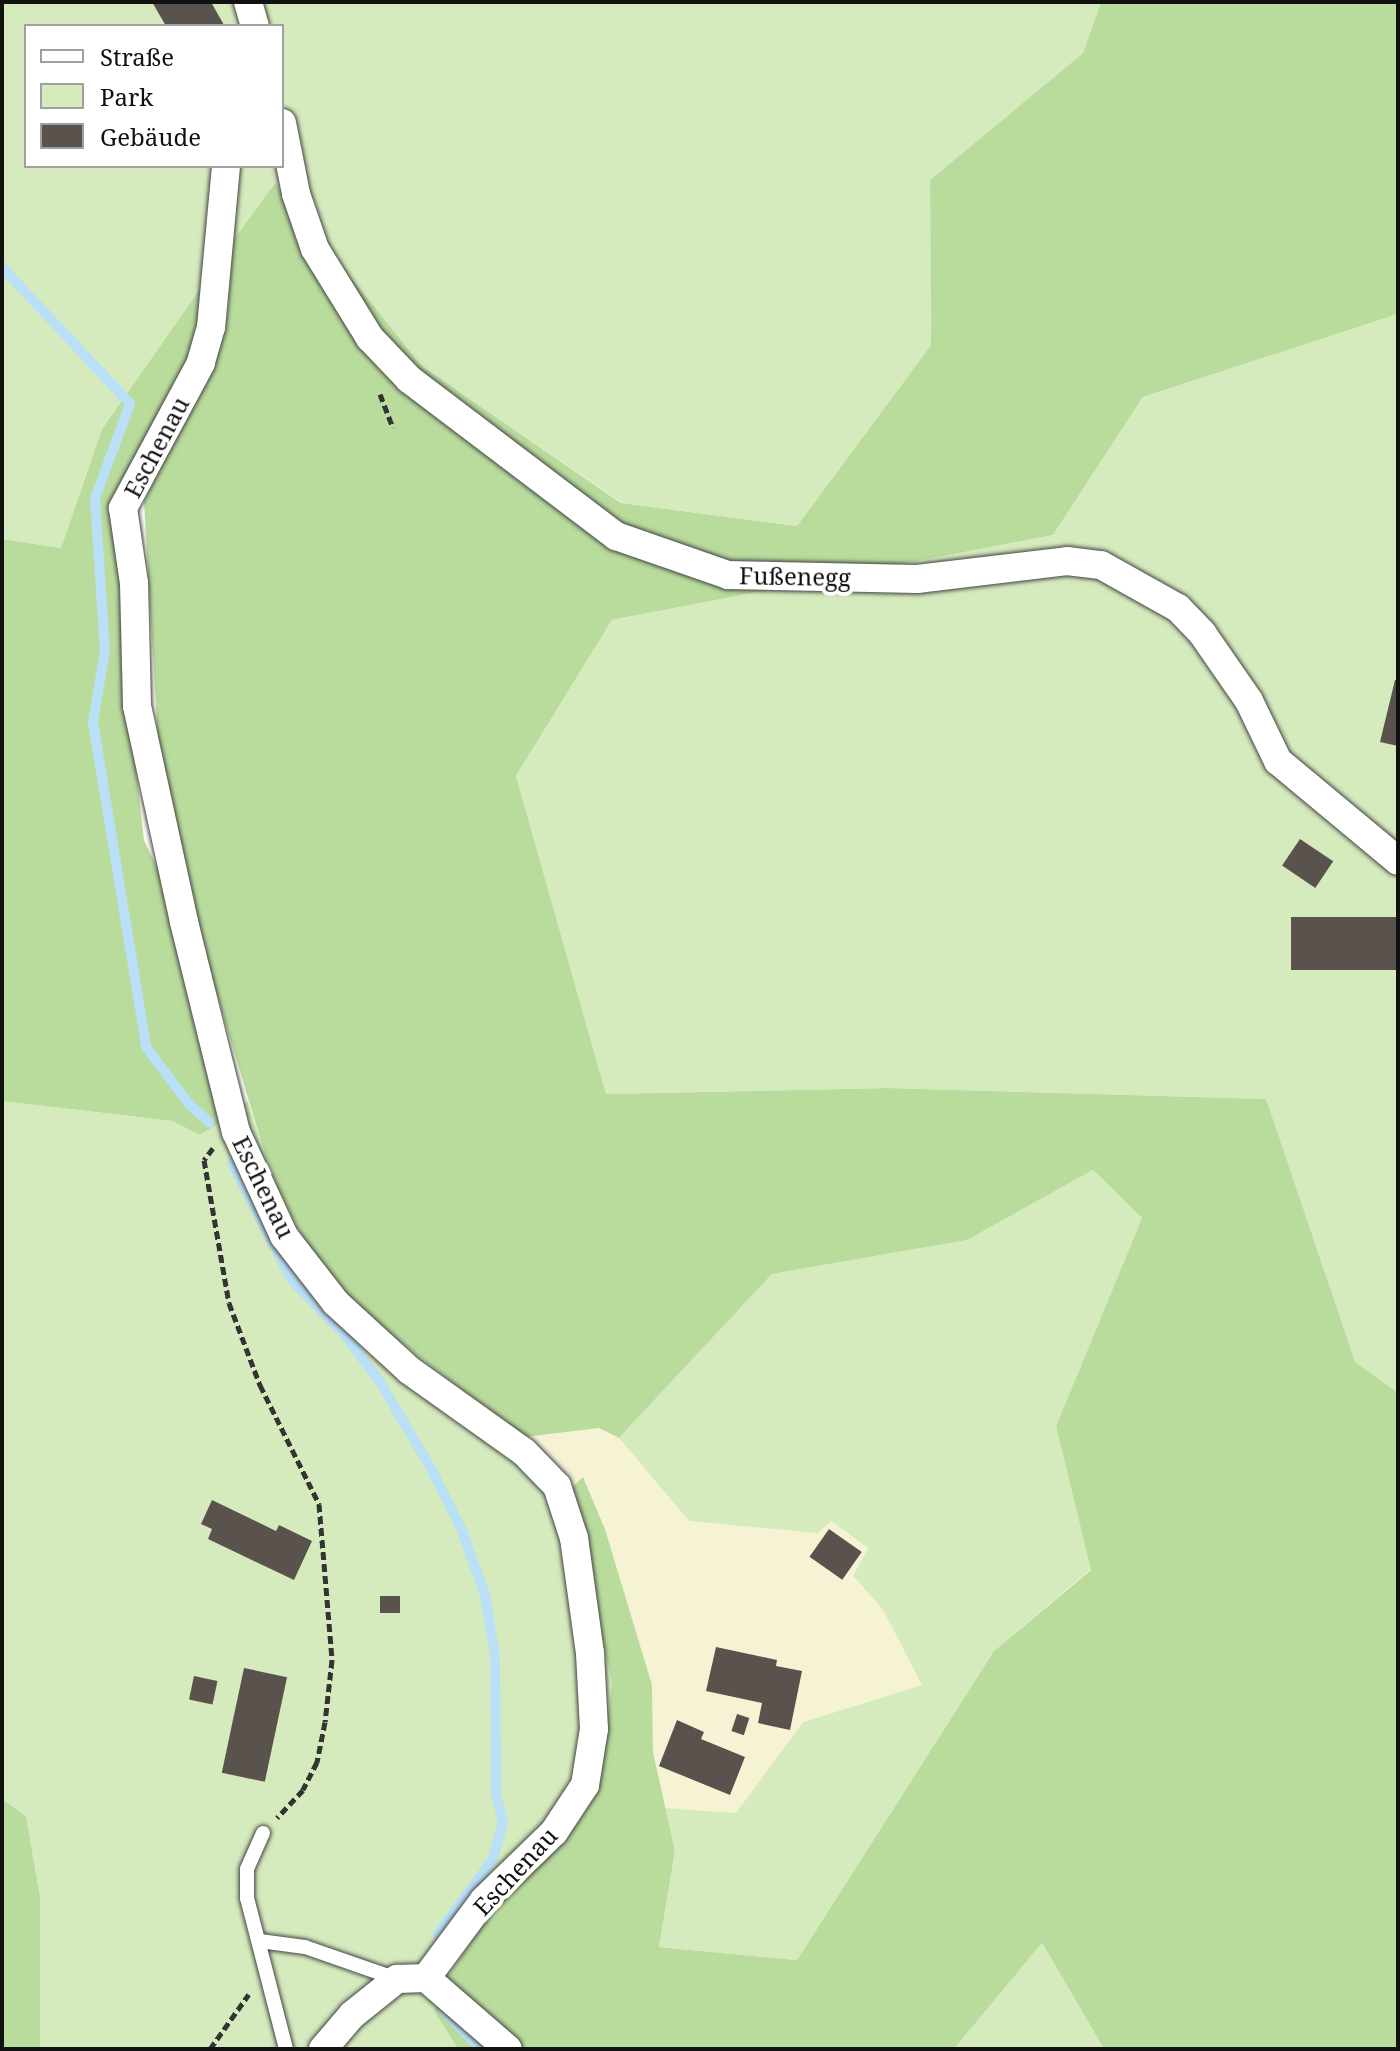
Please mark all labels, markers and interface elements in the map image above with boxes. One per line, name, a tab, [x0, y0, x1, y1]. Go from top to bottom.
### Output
legend	[24, 24, 284, 168]
text: Straße	[100, 40, 174, 73]
text: Park	[100, 80, 153, 113]
text: Gebäude	[100, 120, 201, 153]
street label: Eschenau	[117, 392, 195, 502]
street label: Fußenegg	[739, 561, 851, 591]
street label: Eschenau	[227, 1131, 301, 1243]
street label: Eschenau	[467, 1821, 563, 1921]

